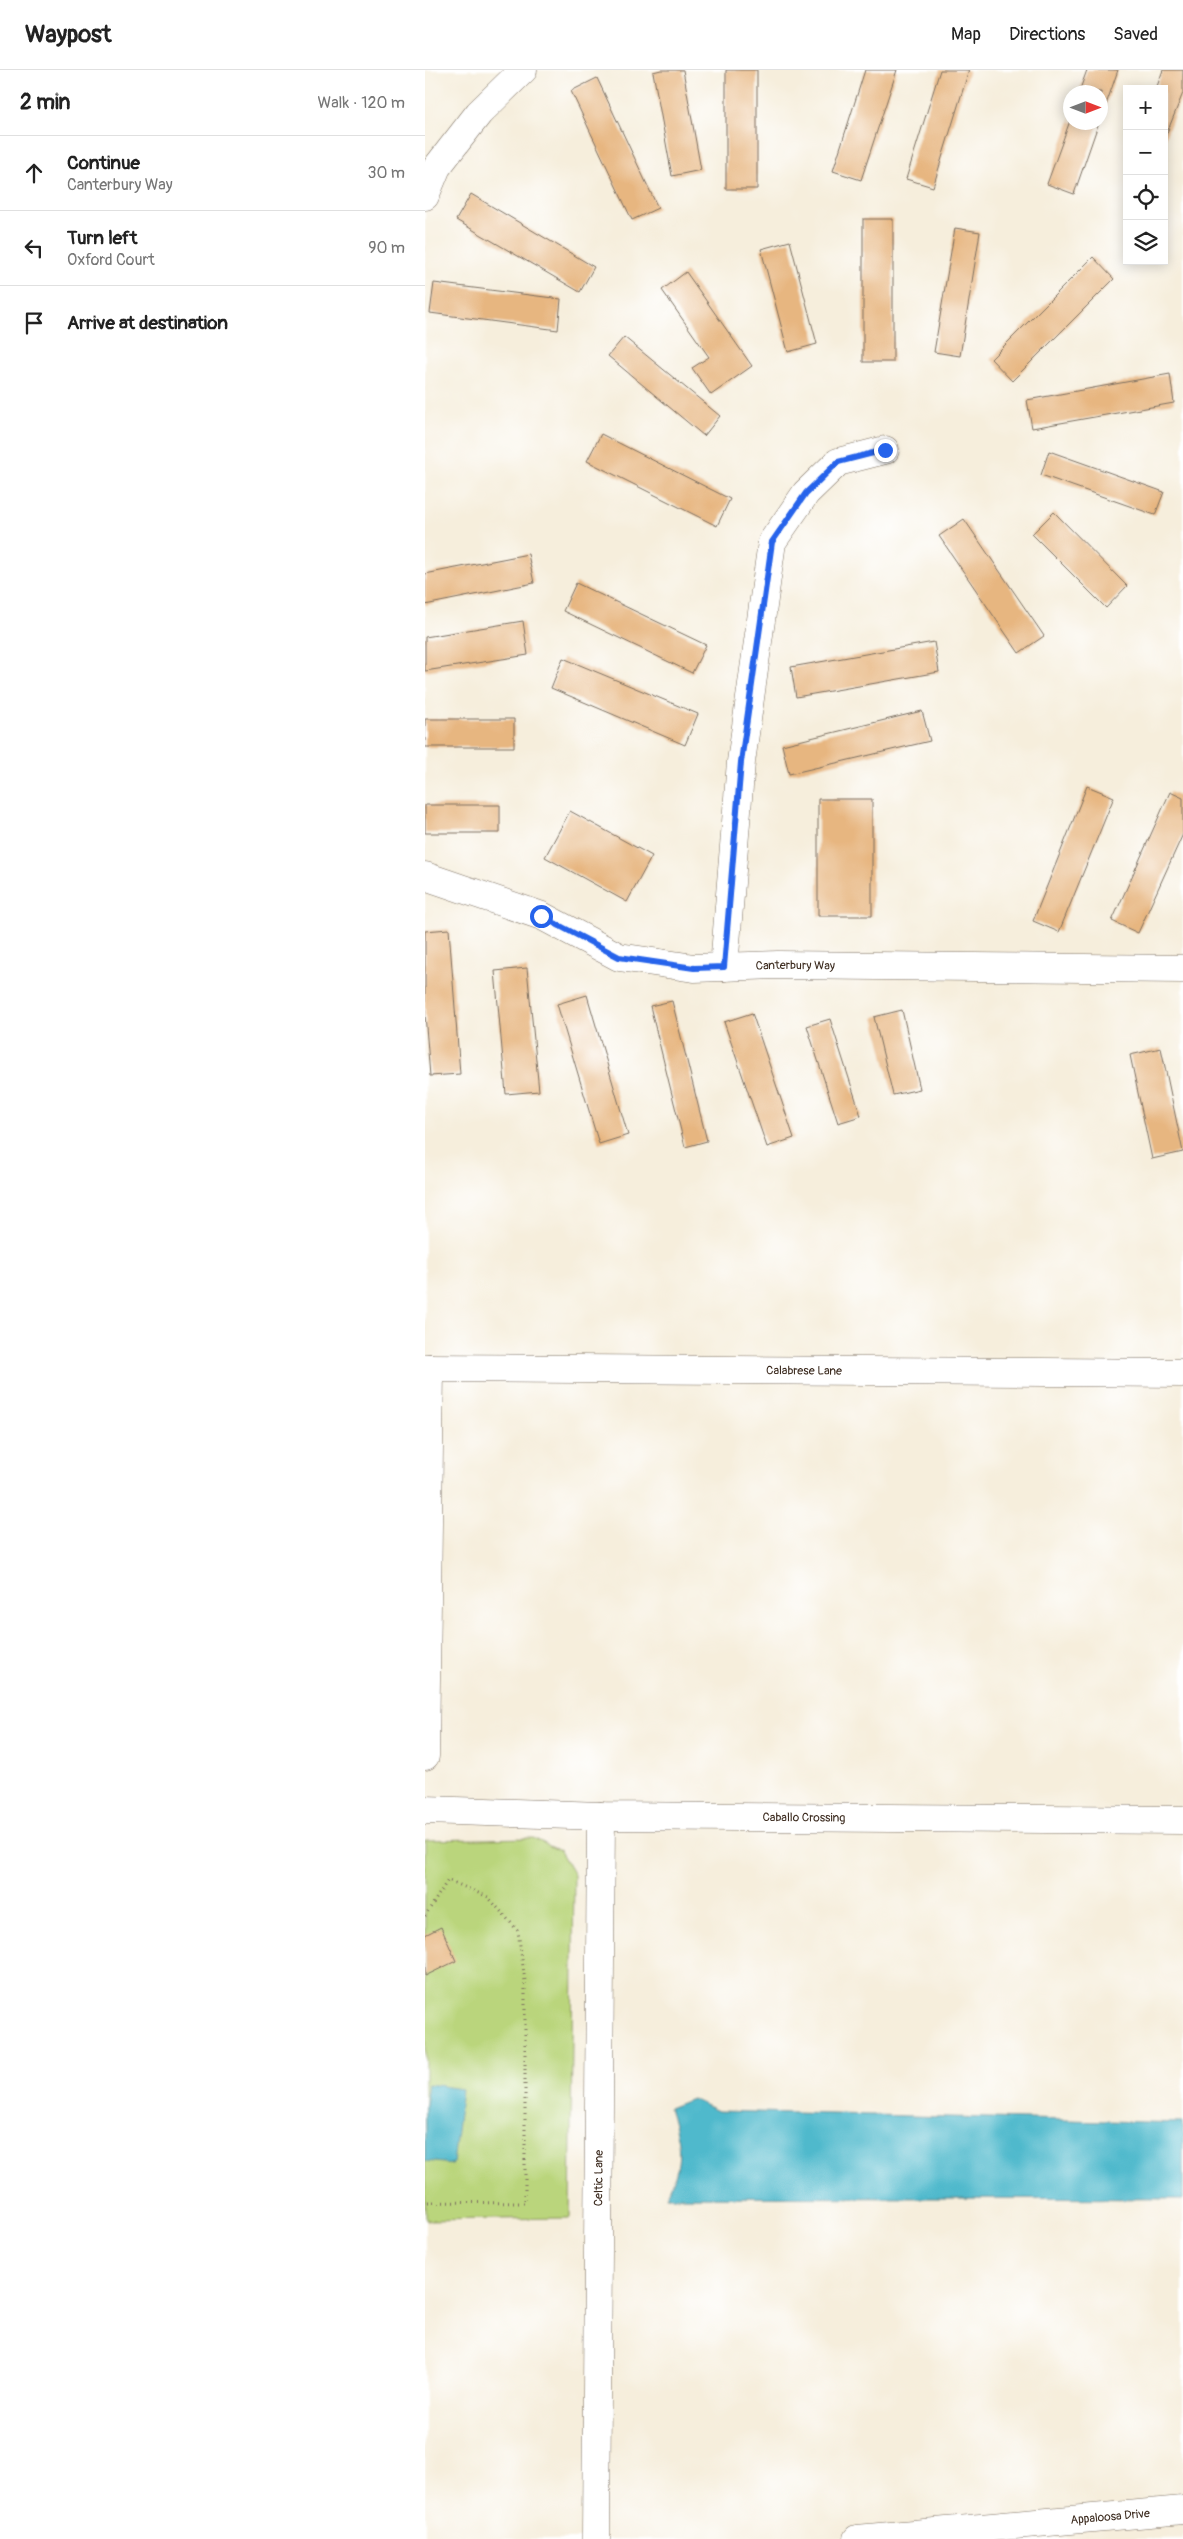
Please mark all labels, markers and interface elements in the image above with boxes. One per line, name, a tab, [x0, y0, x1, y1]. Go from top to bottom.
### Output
text: Waypost	[25, 20, 112, 49]
text: Map	[951, 23, 981, 46]
text: Directions	[1009, 23, 1085, 46]
text: Saved	[1113, 23, 1158, 46]
north arrow	[1063, 85, 1108, 130]
map controls	[1123, 85, 1168, 265]
button: +	[1123, 85, 1168, 130]
text: 2 min	[20, 89, 70, 116]
text: Walk · 120 m	[317, 93, 405, 113]
button: −	[1123, 130, 1168, 175]
text: Continue	[67, 151, 140, 175]
icon: ahead	[20, 159, 48, 187]
text: 30 m	[367, 163, 405, 183]
text: Canterbury Way	[67, 175, 173, 195]
button: locate	[1123, 175, 1168, 220]
button: layers	[1123, 220, 1168, 265]
text: Turn left	[67, 226, 137, 250]
icon: left	[20, 234, 48, 262]
text: 90 m	[368, 238, 405, 258]
text: Oxford Court	[67, 250, 155, 270]
icon: arrive	[20, 309, 48, 337]
text: Arrive at destination	[67, 311, 228, 335]
route end	[874, 439, 897, 462]
route start	[530, 905, 553, 928]
street label: Canterbury Way	[755, 958, 835, 974]
street label: Calabrese Lane	[766, 1363, 842, 1379]
street label: Caballo Crossing	[762, 1810, 845, 1826]
street label: Celtic Lane	[591, 2150, 607, 2206]
street label: Appaloosa Drive	[1070, 2506, 1150, 2528]

